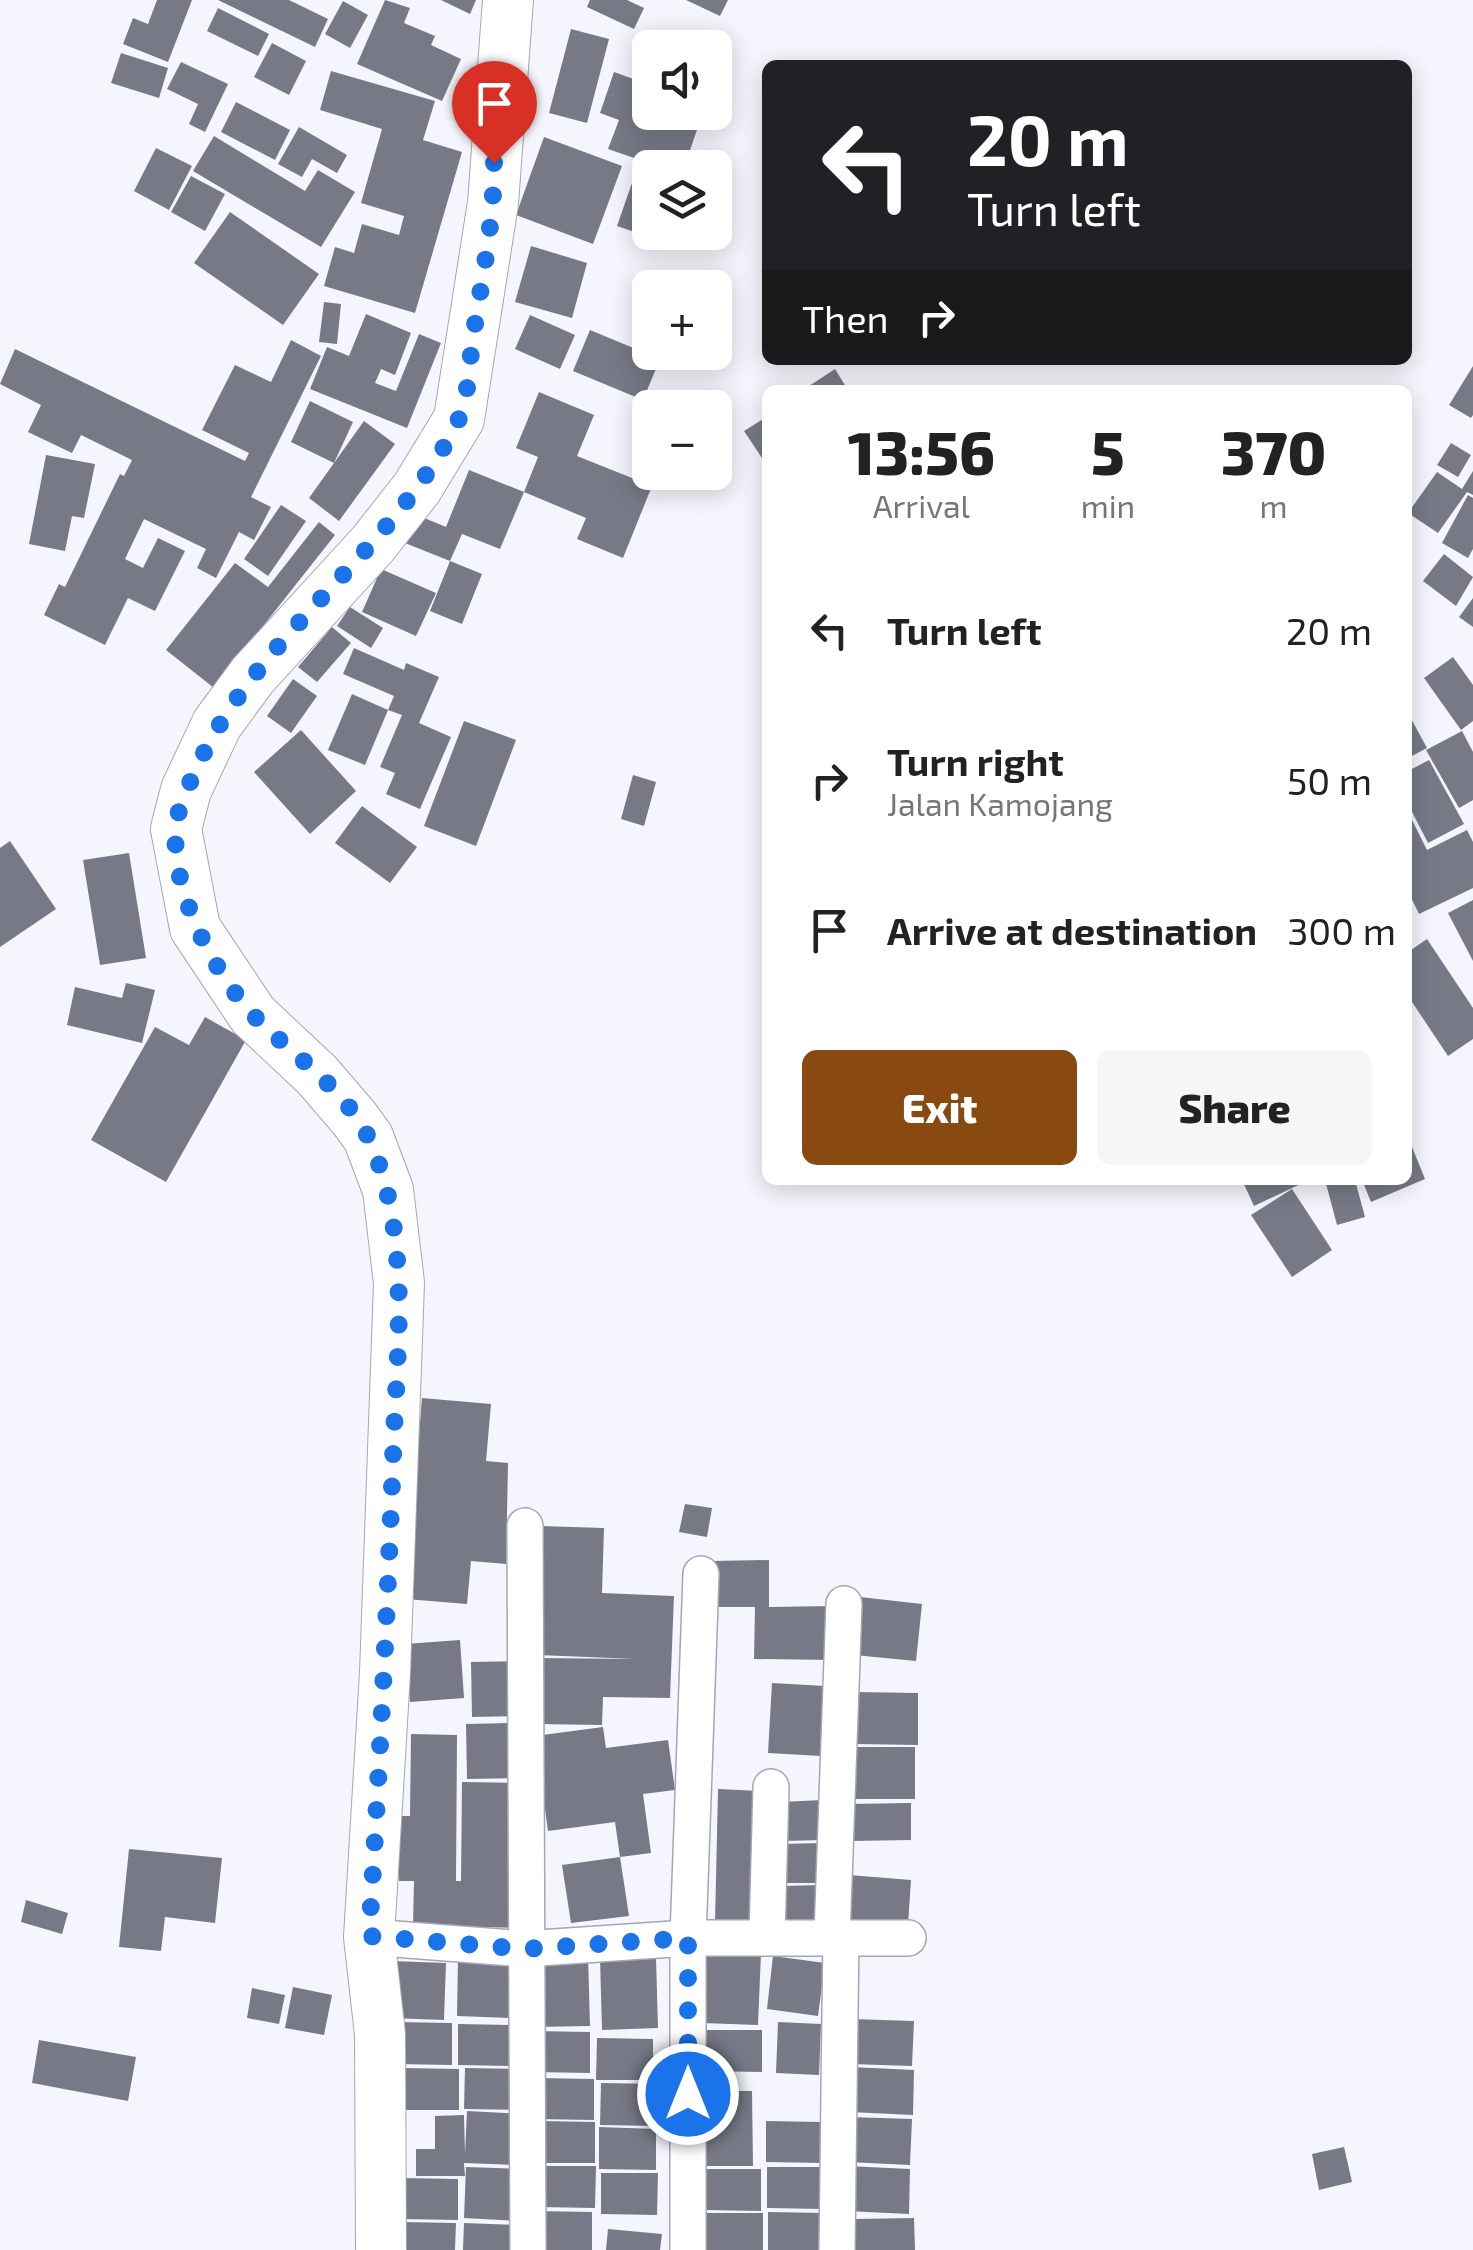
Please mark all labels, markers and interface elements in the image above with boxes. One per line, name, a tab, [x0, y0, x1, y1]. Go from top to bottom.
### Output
map controls	[632, 30, 732, 490]
button: sound	[632, 30, 732, 130]
pin	[452, 61, 537, 164]
icon: arrive	[467, 76, 522, 131]
text: 20 m	[967, 96, 1129, 180]
icon: left	[802, 100, 932, 230]
button: layers	[632, 150, 732, 250]
text: Turn left	[967, 181, 1141, 235]
button: +	[632, 270, 732, 370]
icon: right	[909, 290, 964, 345]
text: Then	[802, 295, 889, 341]
button: −	[632, 390, 732, 490]
text: 13:56	[848, 415, 995, 487]
text: 5	[1091, 415, 1125, 487]
text: 370	[1221, 415, 1326, 487]
text: Arrival	[873, 486, 970, 524]
text: min	[1081, 486, 1135, 524]
text: m	[1260, 486, 1288, 524]
icon: left	[802, 603, 857, 658]
text: Turn left	[887, 607, 1042, 653]
text: 20 m	[1286, 607, 1372, 653]
text: Turn right	[887, 738, 1064, 784]
icon: right	[802, 753, 857, 808]
text: 50 m	[1287, 757, 1372, 803]
text: Jalan Kamojang	[887, 784, 1113, 822]
icon: arrive	[802, 903, 857, 958]
text: Arrive at destination	[887, 907, 1257, 953]
text: 300 m	[1287, 907, 1396, 953]
button: Exit	[802, 1050, 1077, 1165]
button: Share	[1097, 1050, 1372, 1165]
position arrow	[636, 2042, 740, 2146]

